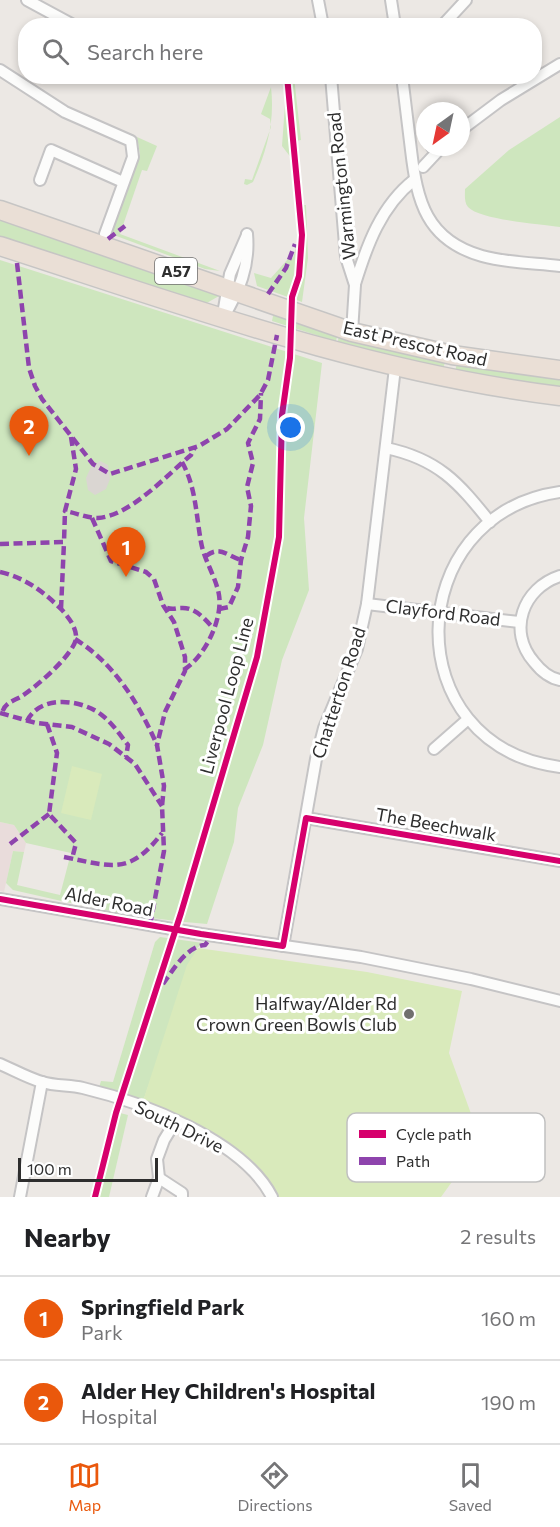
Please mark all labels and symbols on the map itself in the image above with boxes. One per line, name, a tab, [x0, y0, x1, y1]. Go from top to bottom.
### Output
north arrow	[416, 102, 470, 156]
street label: Warmington Road	[322, 111, 360, 261]
road number: A57	[155, 258, 197, 284]
street label: East Prescot Road	[341, 316, 489, 370]
pin: 2	[9, 406, 48, 456]
your location	[276, 413, 305, 442]
pin: 1	[106, 528, 146, 577]
street label: Clayford Road	[384, 594, 502, 630]
street label: Liverpool Loop Line	[195, 615, 258, 777]
street label: Chatterton Road	[306, 624, 370, 761]
street label: The Beechwalk	[374, 803, 499, 846]
street label: Alder Road	[63, 882, 155, 920]
place label: Halfway/Alder Rd Crown Green Bowls Club	[196, 992, 397, 1035]
marker: Halfway/Alder Rd Crown Green Bowls Club	[402, 1007, 416, 1021]
street label: South Drive	[131, 1095, 227, 1157]
legend	[347, 1113, 545, 1182]
text: Cycle path	[396, 1124, 472, 1143]
text: Path	[396, 1151, 430, 1170]
scale bar	[18, 1155, 158, 1182]

